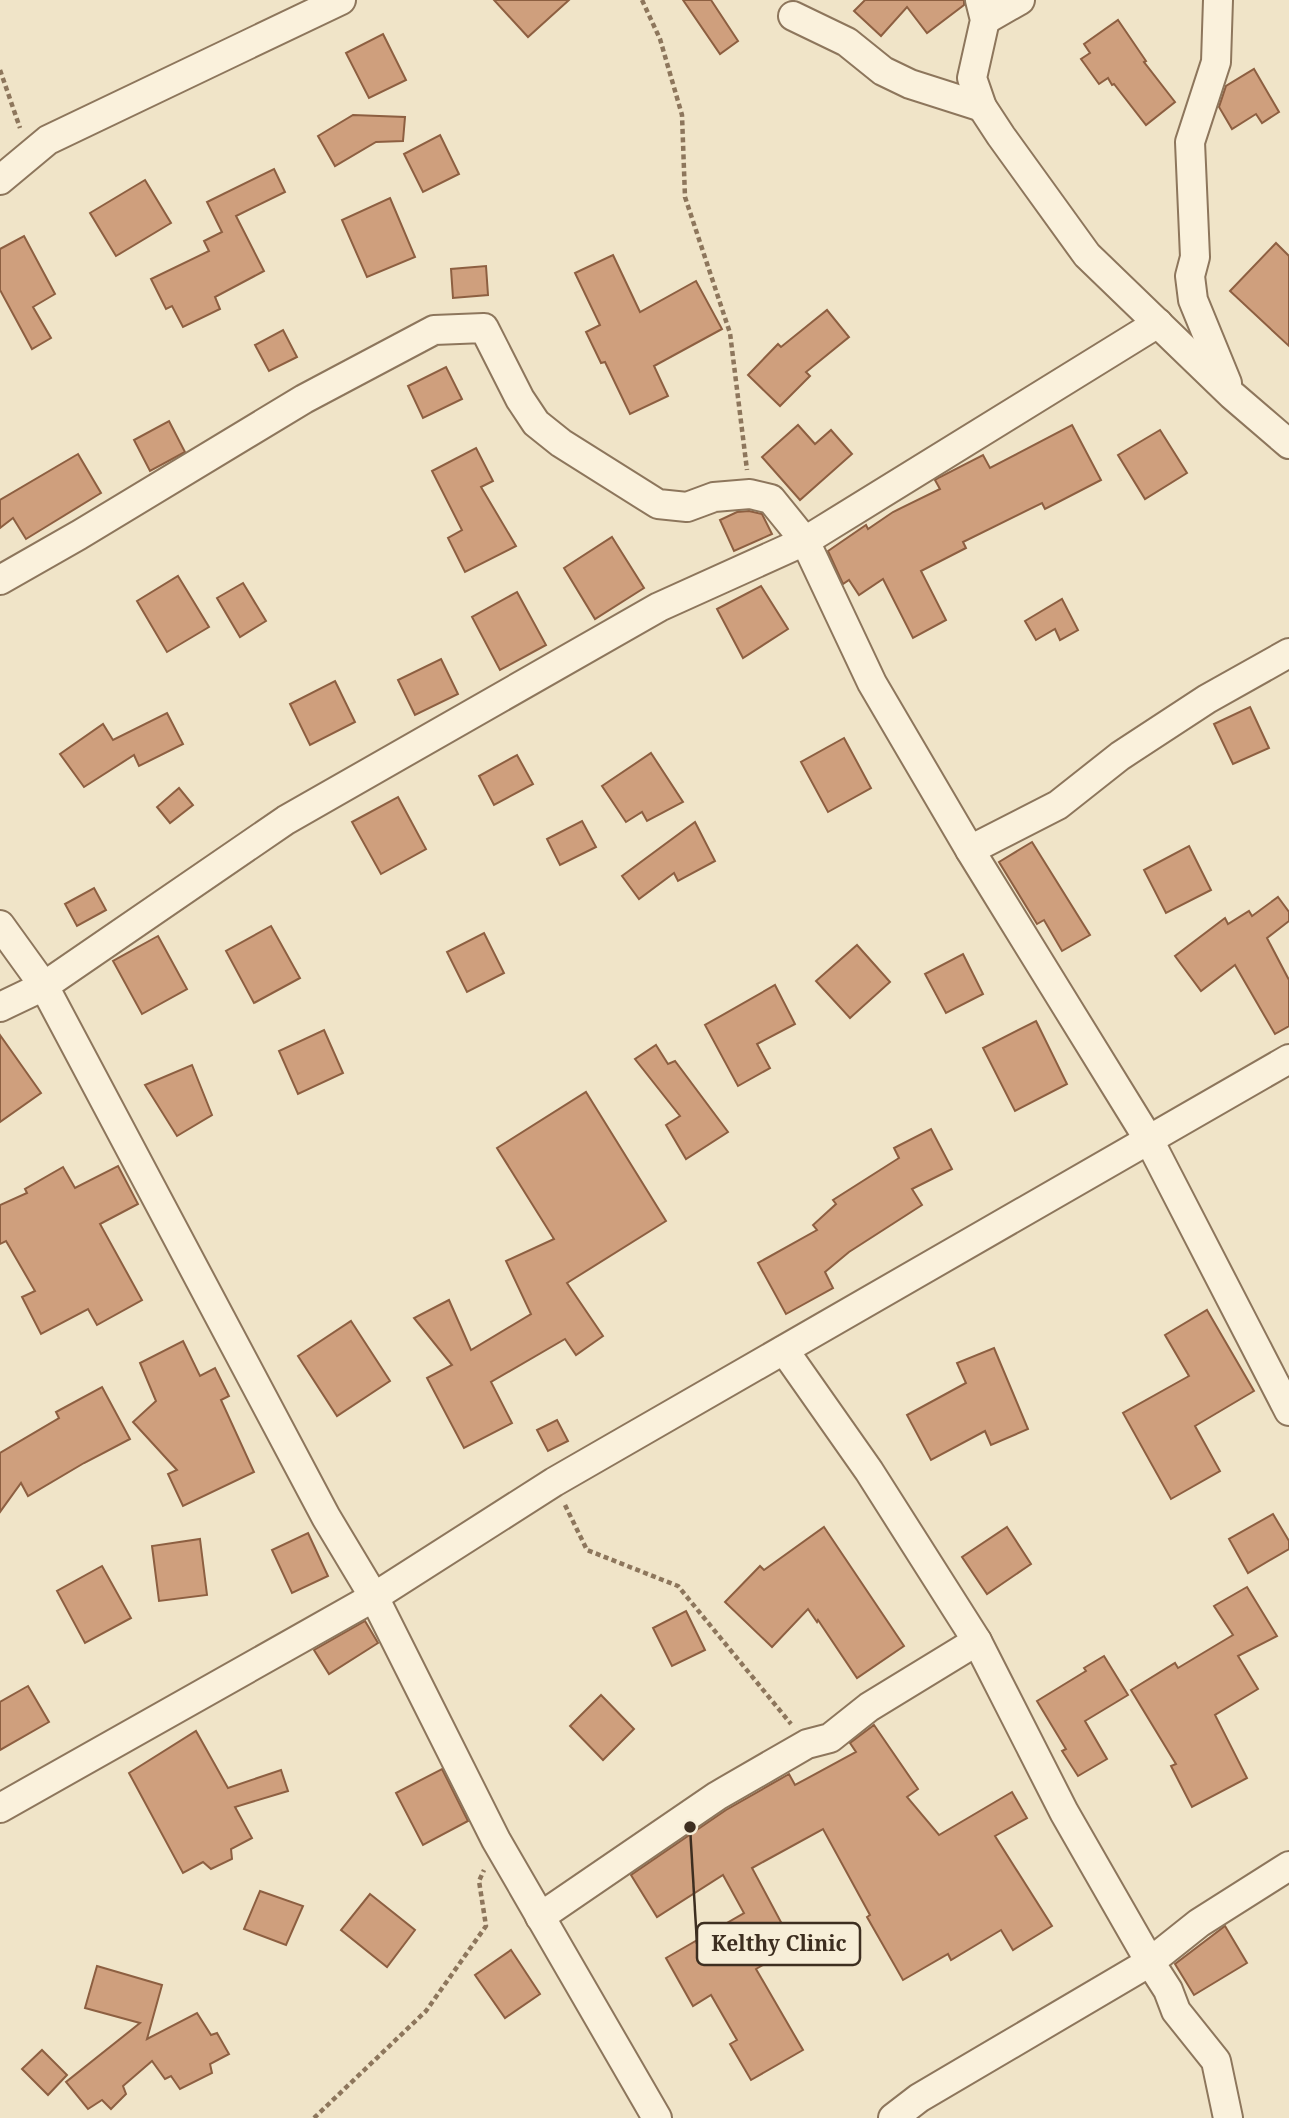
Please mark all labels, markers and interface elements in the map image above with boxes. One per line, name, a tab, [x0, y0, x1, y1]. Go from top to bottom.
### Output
callout: Kelthy Clinic	[697, 1923, 860, 1965]
text: Kelthy Clinic	[711, 1929, 847, 1957]

